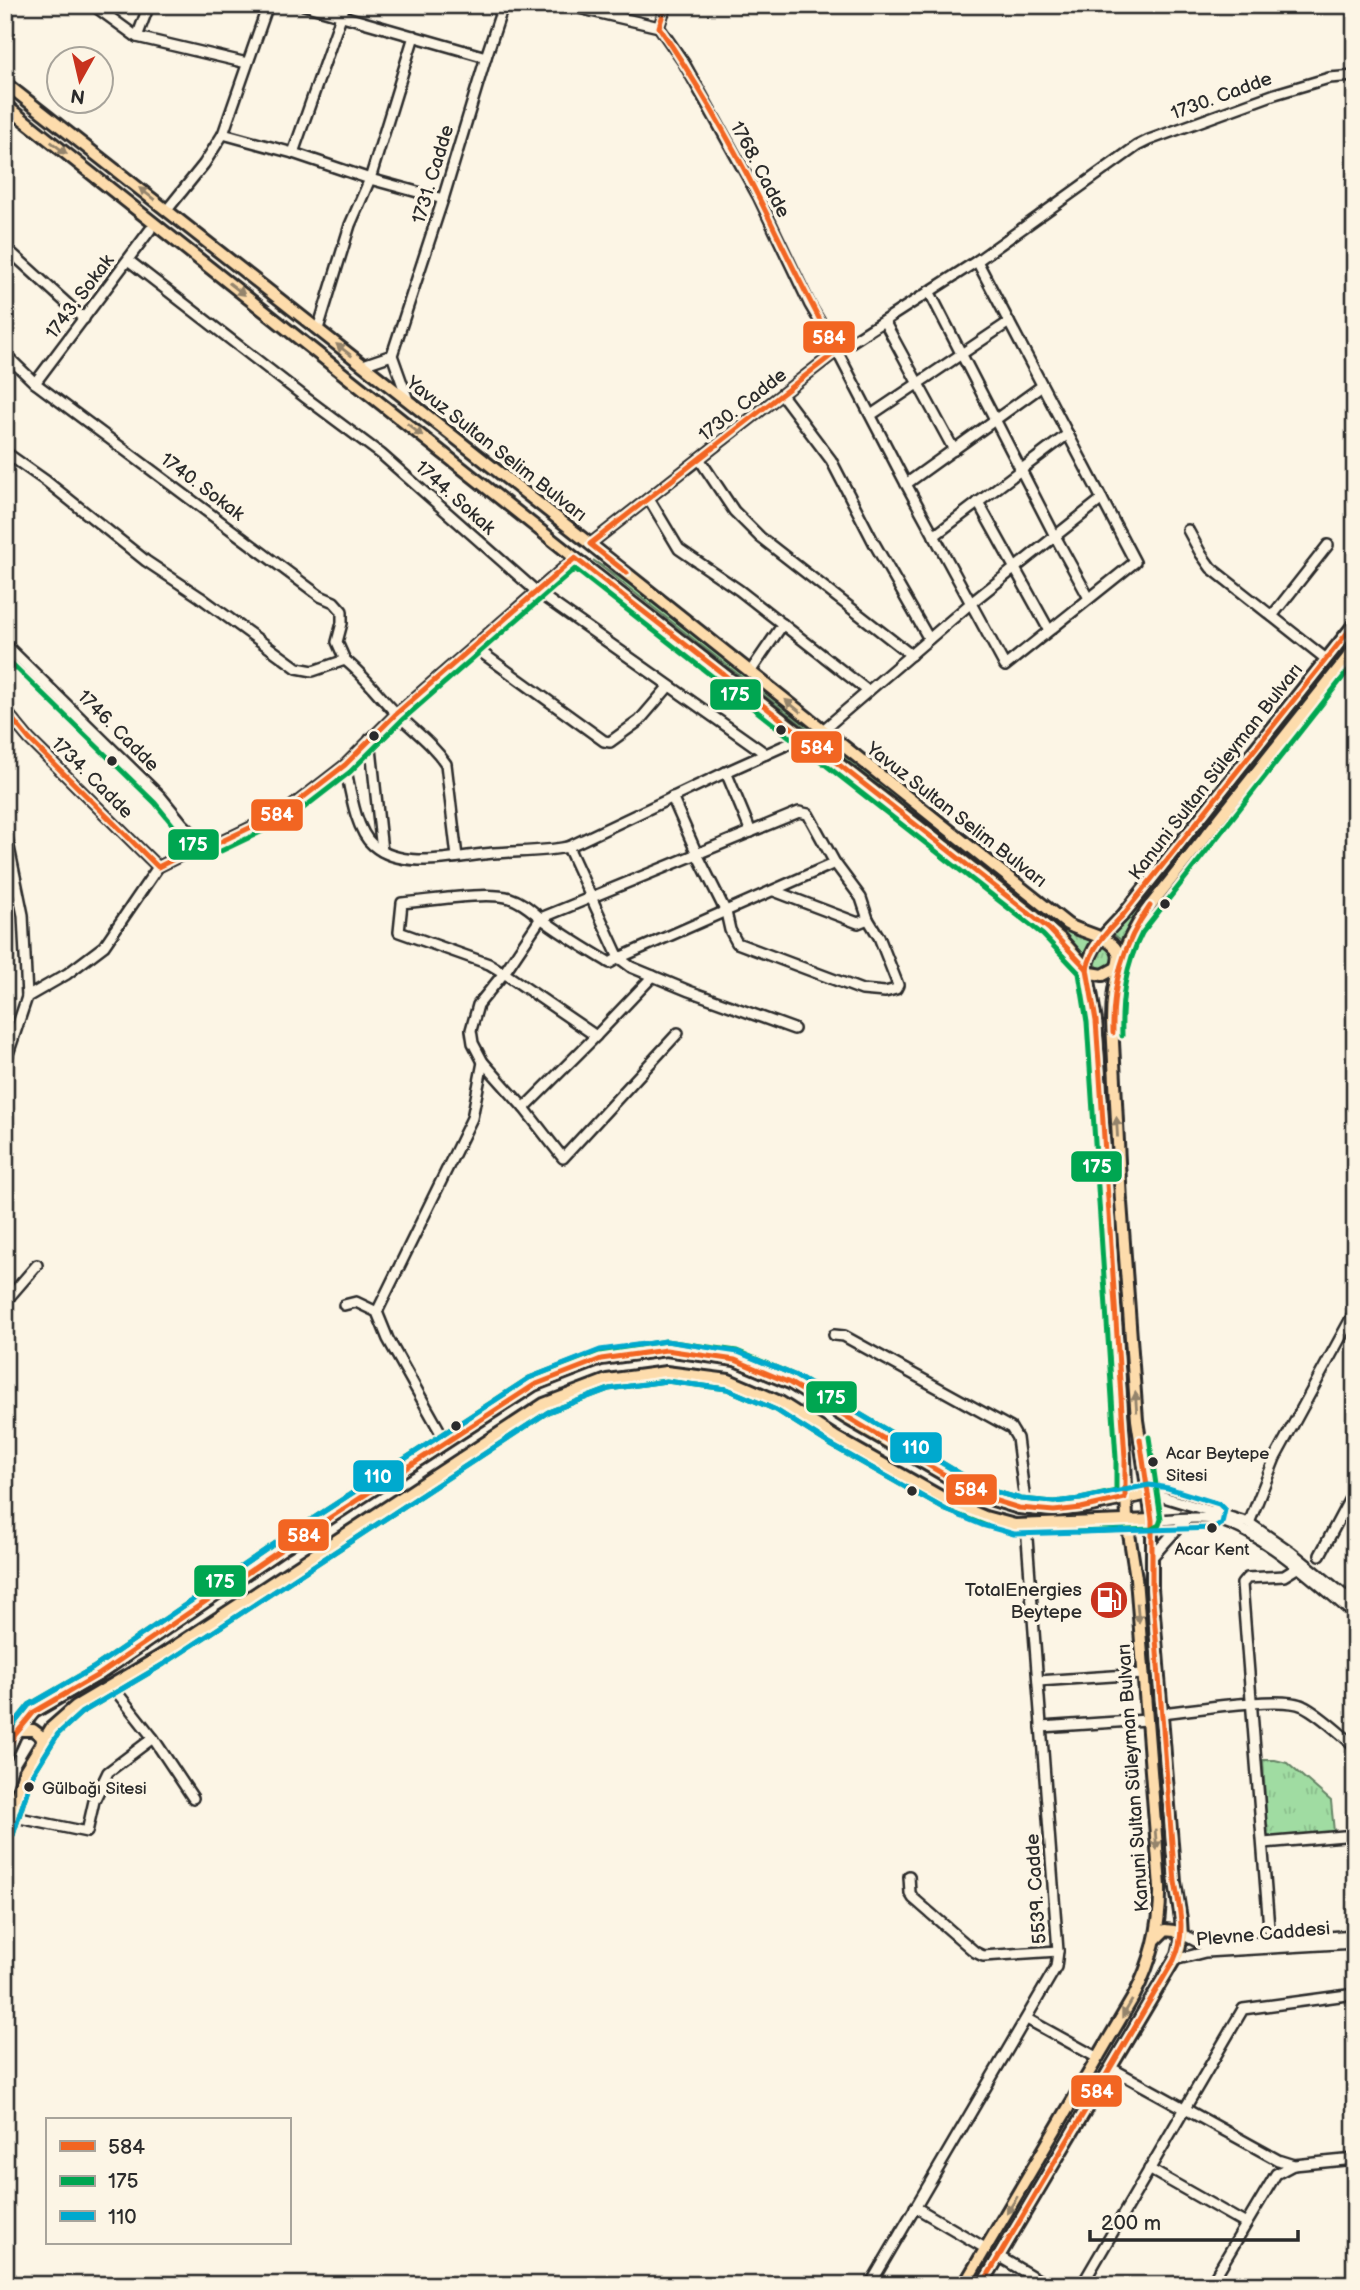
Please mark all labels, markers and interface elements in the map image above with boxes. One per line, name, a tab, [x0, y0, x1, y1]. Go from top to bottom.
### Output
north arrow	[46, 46, 116, 116]
street label: 1730. Cadde	[1168, 68, 1275, 125]
text: N	[69, 83, 87, 108]
street label: 1768. Cadde	[725, 118, 795, 222]
street label: 1731. Cadde	[408, 122, 459, 227]
one-way arrow	[49, 140, 67, 155]
one-way arrow	[138, 186, 156, 201]
street label: 1743. Sokak	[41, 250, 120, 344]
one-way arrow	[228, 282, 246, 296]
line badge: 584	[802, 320, 856, 354]
text: 584	[812, 327, 846, 350]
one-way arrow	[336, 342, 354, 357]
street label: 1730. Cadde	[694, 364, 792, 447]
street label: Yavuz Sultan Selim Bulvarı	[400, 371, 591, 527]
one-way arrow	[406, 423, 424, 438]
street label: 1740. Sokak	[156, 448, 249, 527]
street label: 1744. Sokak	[410, 456, 500, 540]
street label: Kanuni Sultan Süleyman Bulvarı	[1124, 659, 1308, 885]
line badge: 175	[709, 678, 762, 711]
text: 175	[720, 684, 750, 707]
street label: 1746. Cadde	[72, 685, 164, 777]
one-way arrow	[785, 699, 803, 714]
unlabelled marker	[774, 723, 788, 737]
unlabelled marker	[367, 729, 381, 743]
line badge: 584	[790, 730, 843, 764]
street label: 1734. Cadde	[46, 732, 138, 824]
text: 584	[800, 737, 834, 760]
street label: Yavuz Sultan Selim Bulvarı	[860, 737, 1051, 893]
unlabelled marker	[105, 754, 119, 768]
line badge: 584	[250, 798, 304, 832]
text: 584	[260, 804, 294, 827]
line badge: 175	[167, 828, 220, 861]
text: 175	[178, 834, 208, 857]
unlabelled marker	[1158, 897, 1172, 911]
one-way arrow	[1112, 1115, 1123, 1137]
line badge: 175	[1070, 1150, 1123, 1183]
text: 175	[1082, 1156, 1112, 1179]
line badge: 175	[805, 1380, 858, 1414]
text: 175	[816, 1387, 846, 1410]
one-way arrow	[1130, 1391, 1141, 1413]
unlabelled marker	[449, 1419, 463, 1433]
line badge: 110	[889, 1431, 943, 1464]
text: 110	[902, 1437, 930, 1460]
place label: Acar Beytepe Sitesi	[1166, 1444, 1269, 1486]
marker: Acar Beytepe Sitesi	[1146, 1455, 1160, 1469]
line badge: 110	[352, 1459, 405, 1493]
text: 110	[364, 1466, 392, 1489]
line badge: 584	[945, 1473, 998, 1506]
text: 584	[954, 1479, 988, 1502]
unlabelled marker	[905, 1484, 919, 1498]
line badge: 584	[277, 1518, 330, 1552]
marker: Acar Kent	[1205, 1521, 1219, 1535]
text: 584	[287, 1525, 321, 1548]
place label: Acar Kent	[1174, 1540, 1250, 1560]
line badge: 175	[193, 1564, 247, 1598]
text: 175	[205, 1571, 235, 1594]
place label: TotalEnergies Beytepe	[965, 1579, 1082, 1624]
fuel station icon: TotalEnergies Beytepe	[1088, 1579, 1130, 1621]
one-way arrow	[1133, 1602, 1144, 1624]
street label: Kanuni Sultan Süleyman Bulvarı	[1113, 1643, 1154, 1913]
place label: Gülbağı Sitesi	[42, 1779, 147, 1799]
marker: Gülbağı Sitesi	[22, 1780, 36, 1794]
one-way arrow	[1151, 1829, 1162, 1851]
street label: 5539. Cadde	[1021, 1833, 1052, 1945]
street label: Plevne Caddesi	[1195, 1917, 1331, 1952]
one-way arrow	[1121, 2000, 1133, 2019]
line badge: 584	[1070, 2074, 1123, 2108]
text: 584	[1080, 2081, 1114, 2104]
legend	[46, 2118, 290, 2244]
text: 584	[108, 2135, 145, 2160]
text: 175	[108, 2169, 138, 2194]
one-way arrow	[1005, 2196, 1018, 2215]
scale bar	[1090, 2199, 1299, 2243]
text: 110	[108, 2205, 137, 2230]
text: 200 m	[1101, 2211, 1161, 2236]

